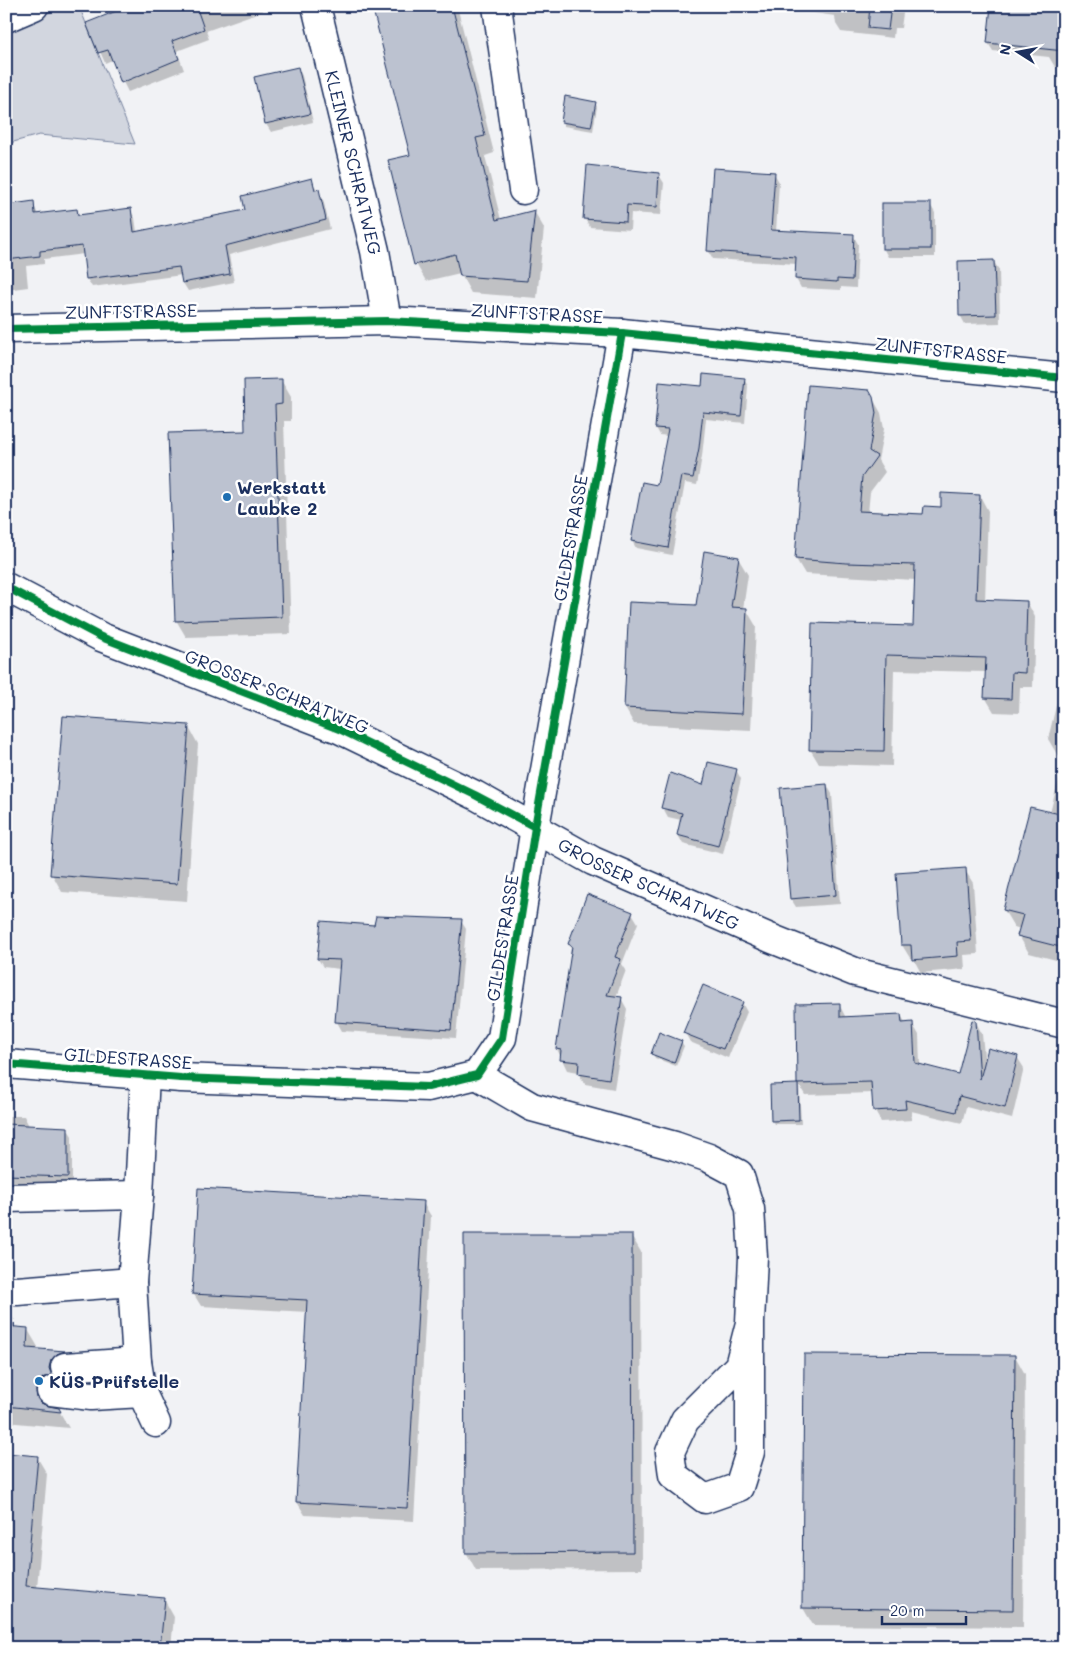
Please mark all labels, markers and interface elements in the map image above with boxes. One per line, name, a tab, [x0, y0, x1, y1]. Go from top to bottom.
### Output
north arrow	[992, 28, 1042, 78]
text: N	[994, 42, 1015, 56]
street label: KLEINER SCHRATWEG	[320, 68, 387, 257]
street label: ZUNFTSTRASSE	[65, 298, 197, 324]
street label: ZUNFTSTRASSE	[470, 298, 604, 328]
street label: ZUNFTSTRASSE	[874, 331, 1008, 369]
street label: GILDESTRASSE	[547, 473, 593, 603]
place label: Werkstatt Laubke 2	[237, 475, 326, 520]
marker: Werkstatt Laubke 2	[221, 491, 233, 503]
street label: GROSSER SCHRATWEG	[181, 643, 373, 739]
street label: GROSSER SCHRATWEG	[554, 832, 743, 935]
street label: GILDESTRASSE	[480, 873, 524, 1003]
street label: GILDESTRASSE	[63, 1042, 193, 1074]
place label: KÜS Prüfstelle	[49, 1369, 179, 1393]
marker: KÜS Prüfstelle	[33, 1375, 45, 1387]
scale bar	[882, 1594, 966, 1626]
text: 20 m	[890, 1600, 924, 1620]

